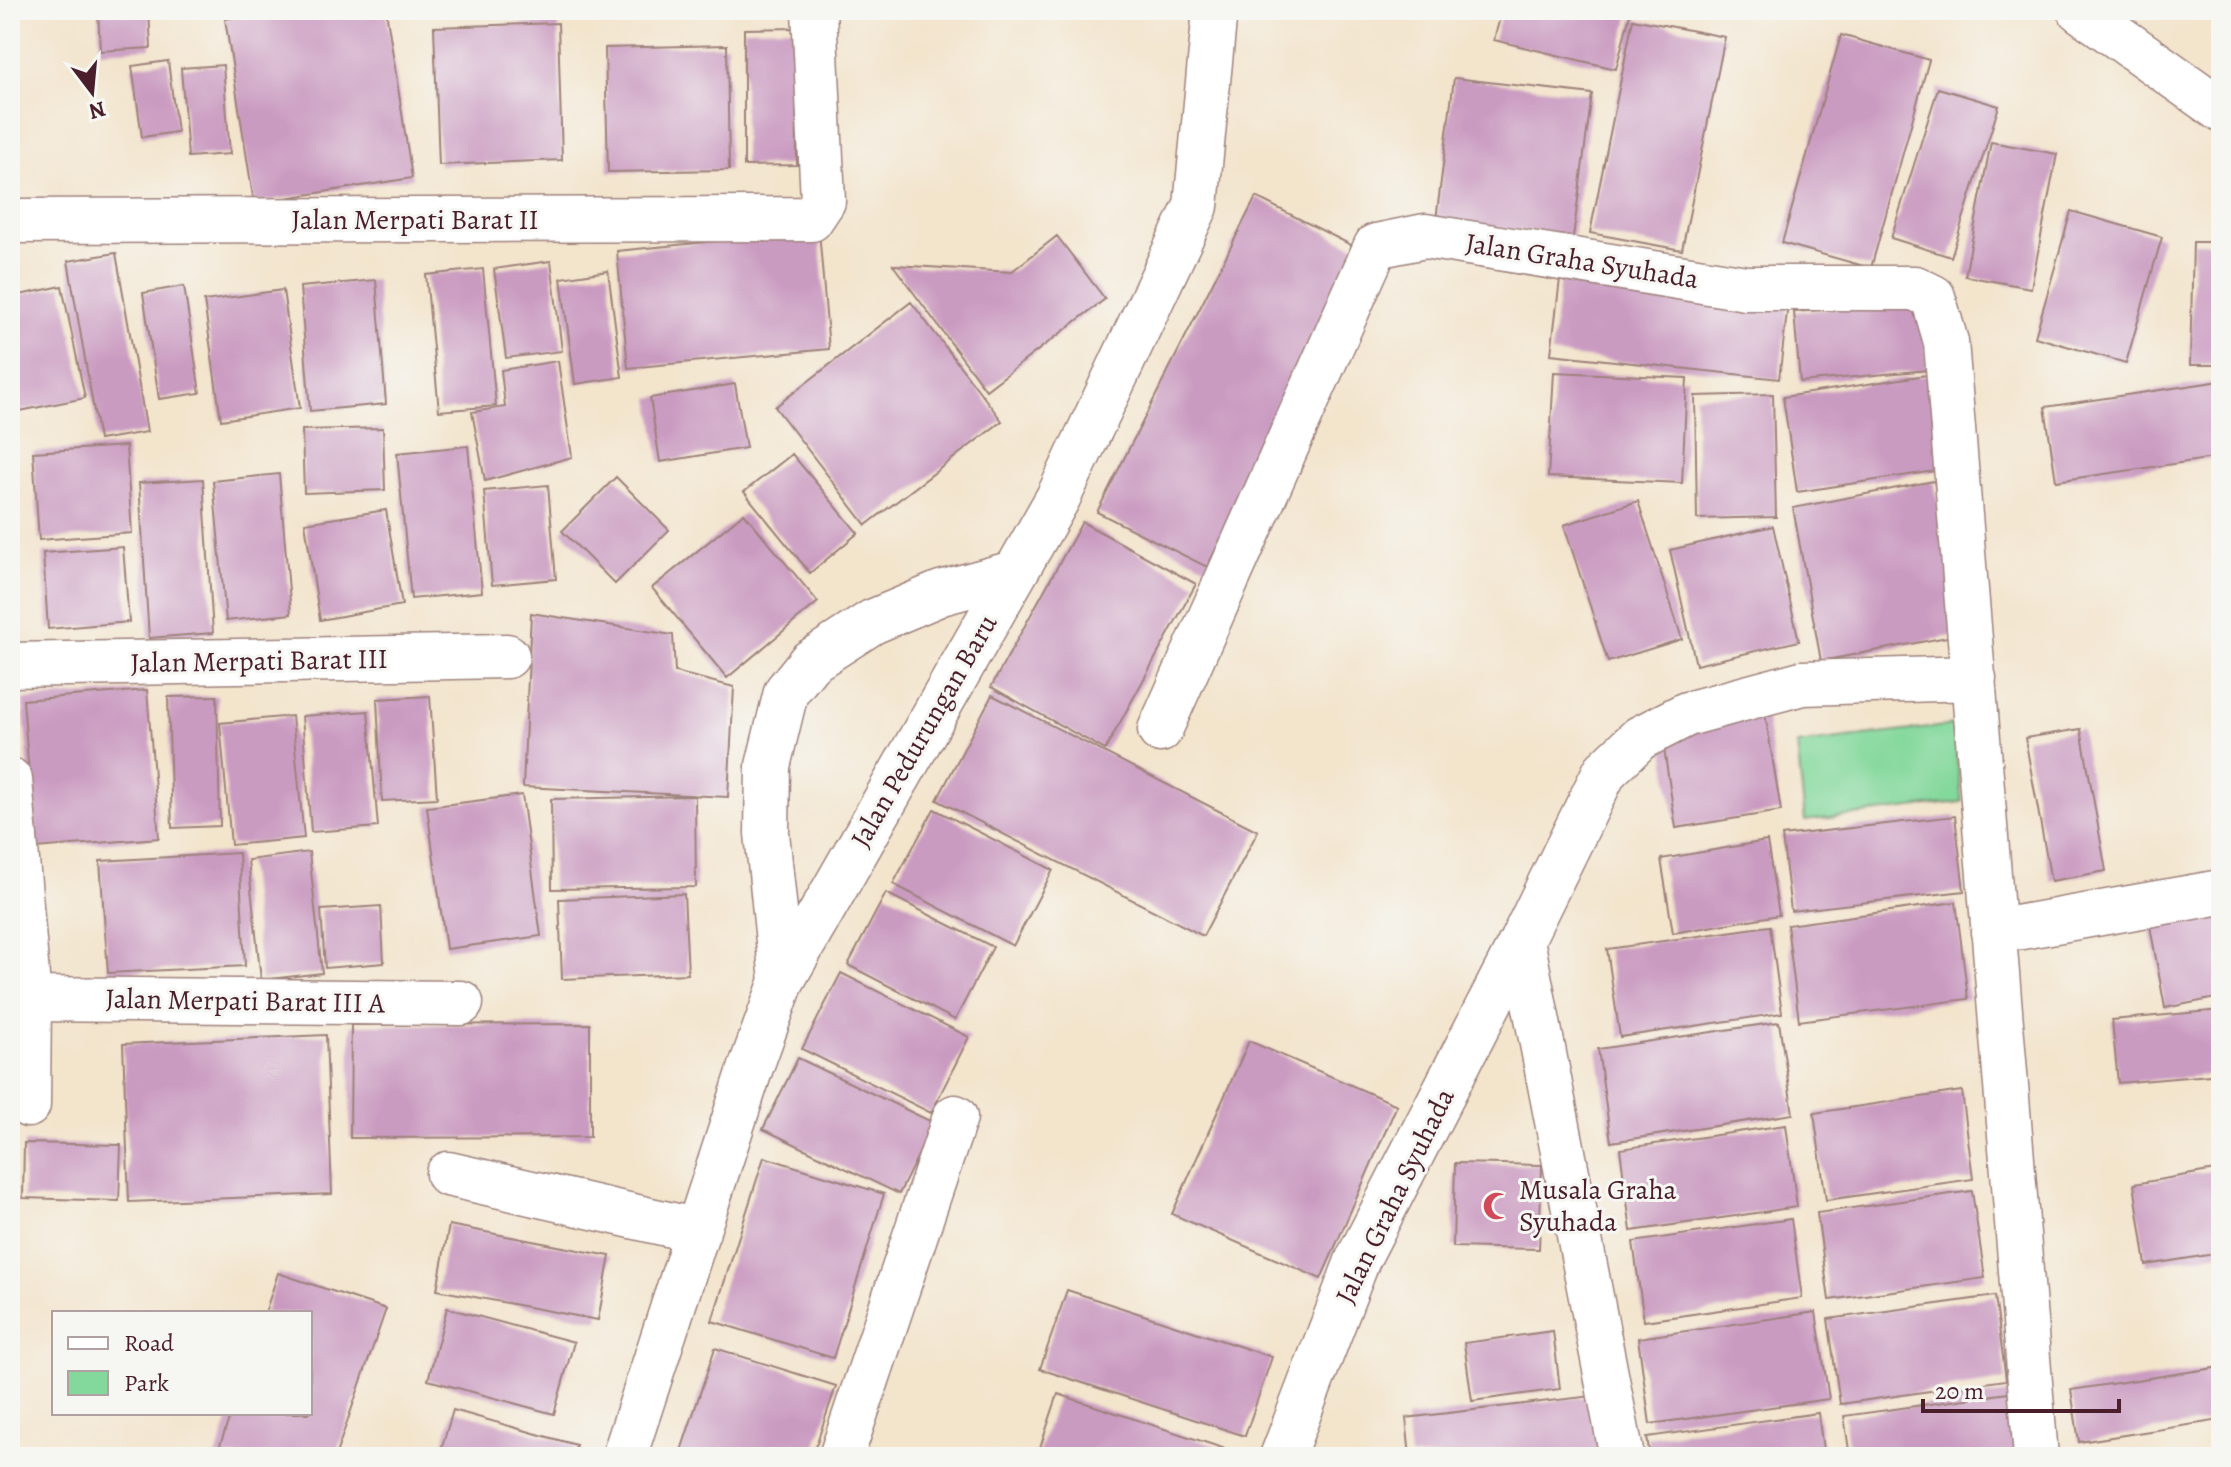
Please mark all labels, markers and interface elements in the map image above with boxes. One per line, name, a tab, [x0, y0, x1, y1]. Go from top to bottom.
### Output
north arrow	[52, 52, 132, 132]
text: N	[85, 94, 109, 127]
street label: Jalan Merpati Barat II	[291, 201, 539, 239]
street label: Jalan Graha Syuhada	[1463, 224, 1701, 298]
street label: Jalan Pedurungan Baru	[842, 607, 1007, 855]
street label: Jalan Merpati Barat III	[130, 640, 388, 682]
street label: Jalan Merpati Barat III A	[105, 980, 386, 1022]
street label: Jalan Graha Syuhada	[1326, 1082, 1464, 1310]
place label: Musala Graha Syuhada	[1519, 1171, 1677, 1241]
mosque icon: Musala Graha Syuhada	[1482, 1191, 1512, 1221]
legend	[52, 1311, 312, 1415]
text: Road	[124, 1327, 174, 1359]
scale bar	[1923, 1363, 2119, 1413]
text: Park	[124, 1367, 169, 1399]
text: 20 m	[1935, 1375, 1984, 1407]

